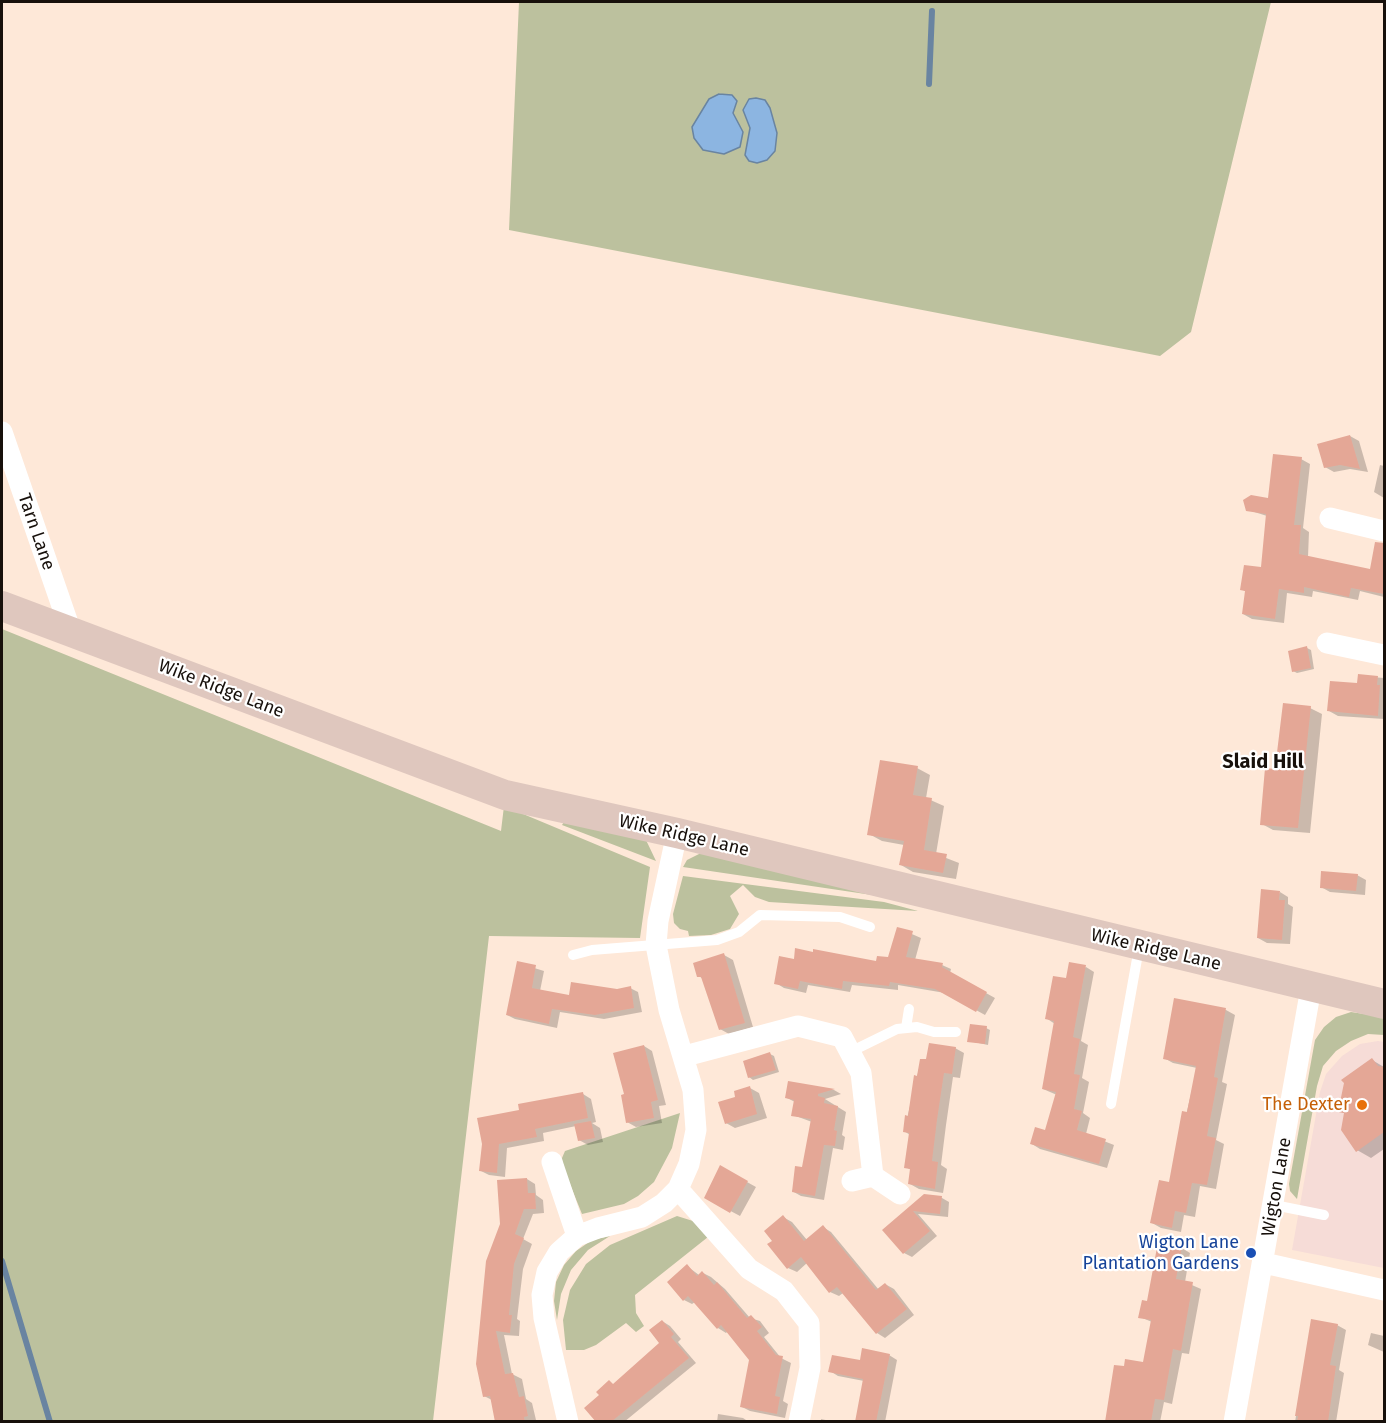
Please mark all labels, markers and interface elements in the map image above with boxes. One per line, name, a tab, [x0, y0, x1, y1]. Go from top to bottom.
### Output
street label: Tarn Lane	[13, 491, 59, 573]
street label: Wike Ridge Lane	[155, 655, 287, 723]
district label: Slaid Hill	[1222, 750, 1304, 774]
street label: Wike Ridge Lane	[617, 811, 751, 861]
street label: Wike Ridge Lane	[1089, 925, 1223, 975]
place label: The Dexter	[1263, 1094, 1350, 1116]
marker: The Dexter	[1355, 1098, 1369, 1112]
street label: Wigton Lane	[1258, 1136, 1296, 1238]
place label: Wigton Lane Plantation Gardens	[1083, 1232, 1239, 1274]
marker: Wigton Lane Plantation Gardens	[1244, 1246, 1258, 1260]

